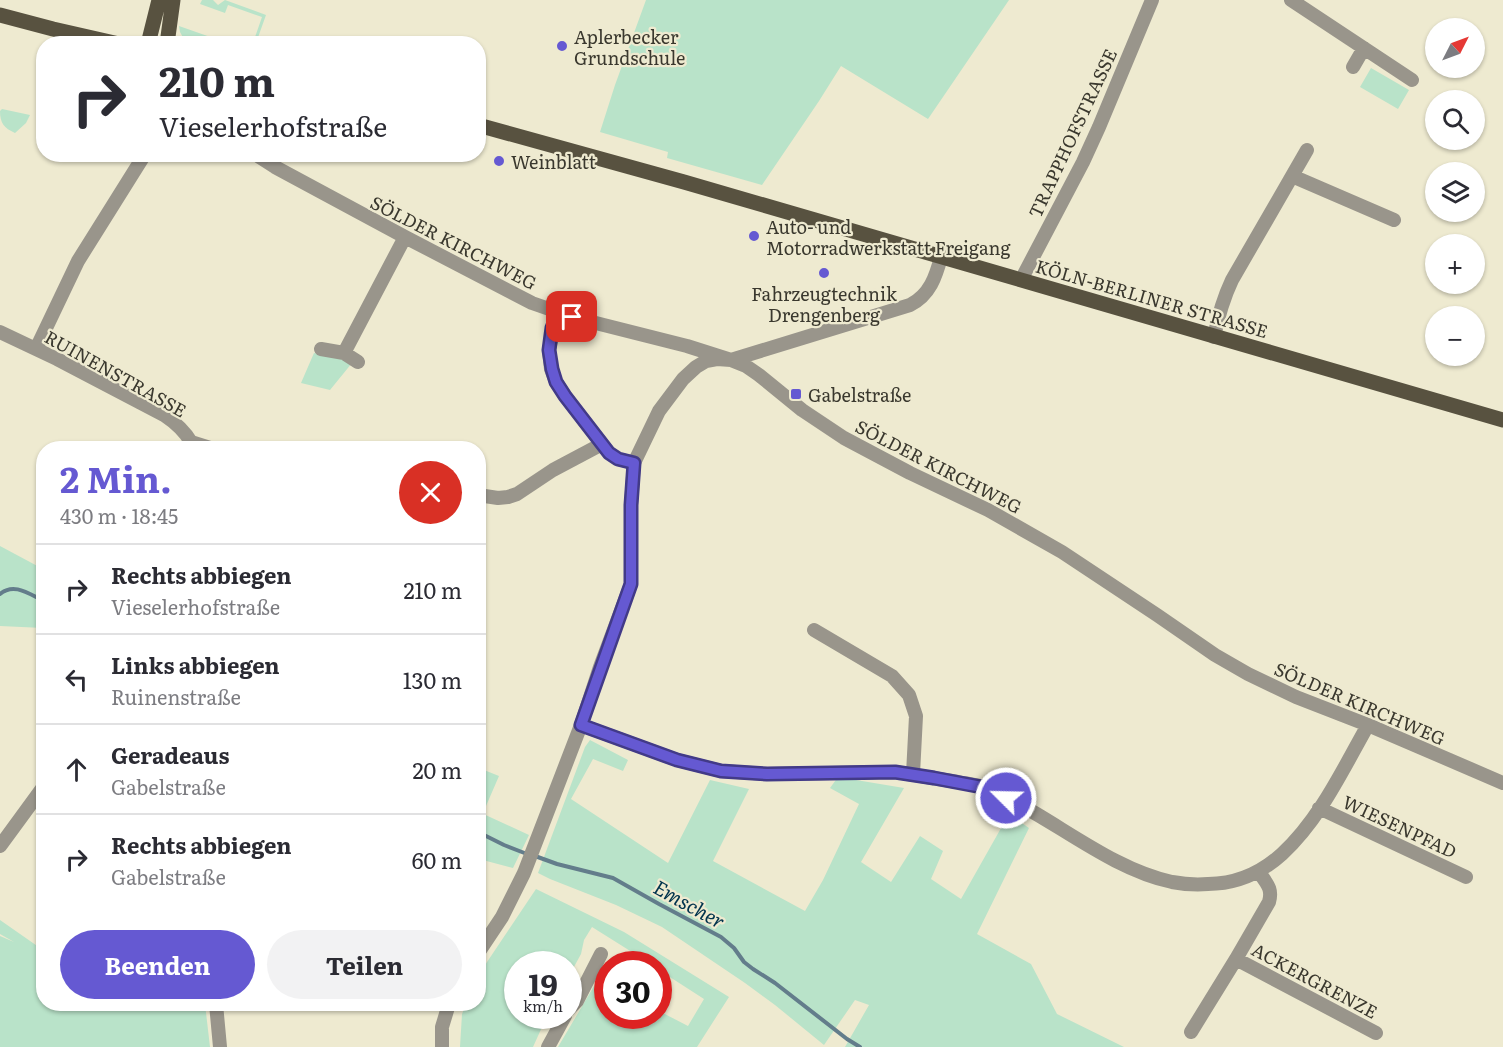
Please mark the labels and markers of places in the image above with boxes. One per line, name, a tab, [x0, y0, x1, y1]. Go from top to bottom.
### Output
place label: Aplerbecker Grundschule	[574, 23, 685, 71]
marker: Aplerbecker Grundschule	[555, 39, 569, 53]
place label: Weinblatt	[511, 148, 597, 175]
marker: Weinblatt	[492, 154, 506, 168]
place label: Auto- und Motorradwerkstatt Freigang	[766, 213, 1011, 261]
marker: Auto- und Motorradwerkstatt Freigang	[747, 229, 761, 243]
marker: Fahrzeugtechnik Drengenberg	[817, 266, 831, 280]
place label: Fahrzeugtechnik Drengenberg	[751, 280, 898, 328]
pin	[546, 291, 597, 342]
place label: Gabelstraße	[808, 381, 911, 408]
marker: Gabelstraße	[789, 387, 803, 401]

